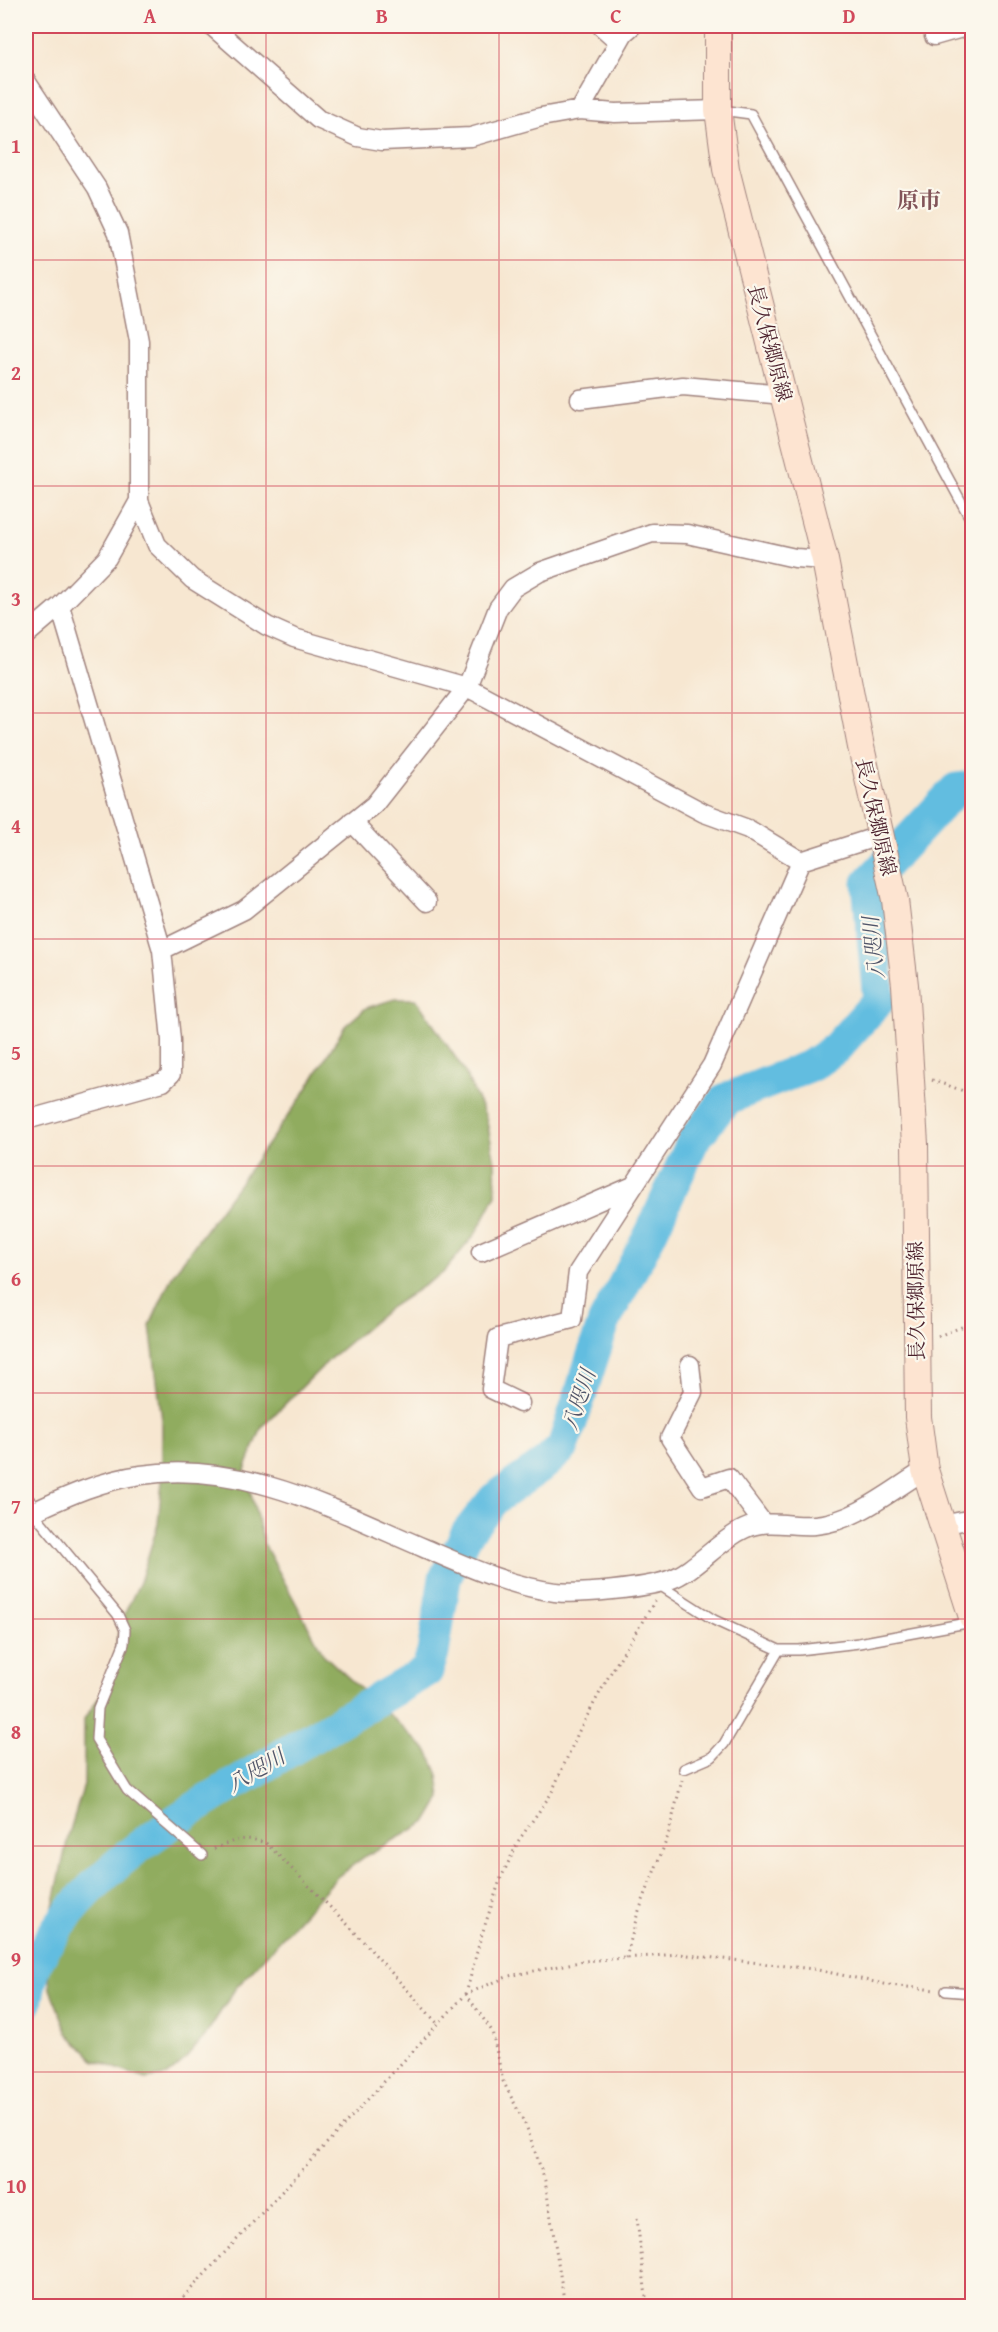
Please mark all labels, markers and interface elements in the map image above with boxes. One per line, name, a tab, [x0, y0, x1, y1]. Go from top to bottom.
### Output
text: A	[144, 1, 157, 30]
text: B	[376, 1, 388, 30]
text: C	[610, 1, 622, 30]
text: D	[842, 1, 856, 30]
text: 1	[11, 131, 21, 160]
district label: 原市	[897, 184, 941, 216]
street label: 長久保郷原線	[741, 281, 800, 405]
text: 2	[11, 358, 21, 387]
text: 3	[11, 584, 21, 613]
street label: 長久保郷原線	[849, 755, 904, 879]
text: 4	[11, 811, 21, 840]
water label: 八咫川	[855, 913, 892, 981]
text: 5	[11, 1038, 21, 1067]
street label: 長久保郷原線	[900, 1241, 931, 1361]
text: 6	[11, 1264, 21, 1293]
water label: 八咫川	[554, 1363, 604, 1435]
text: 7	[11, 1491, 21, 1520]
text: 8	[11, 1717, 21, 1746]
water label: 八咫川	[221, 1740, 292, 1800]
text: 9	[11, 1944, 21, 1973]
text: 10	[6, 2171, 26, 2200]

